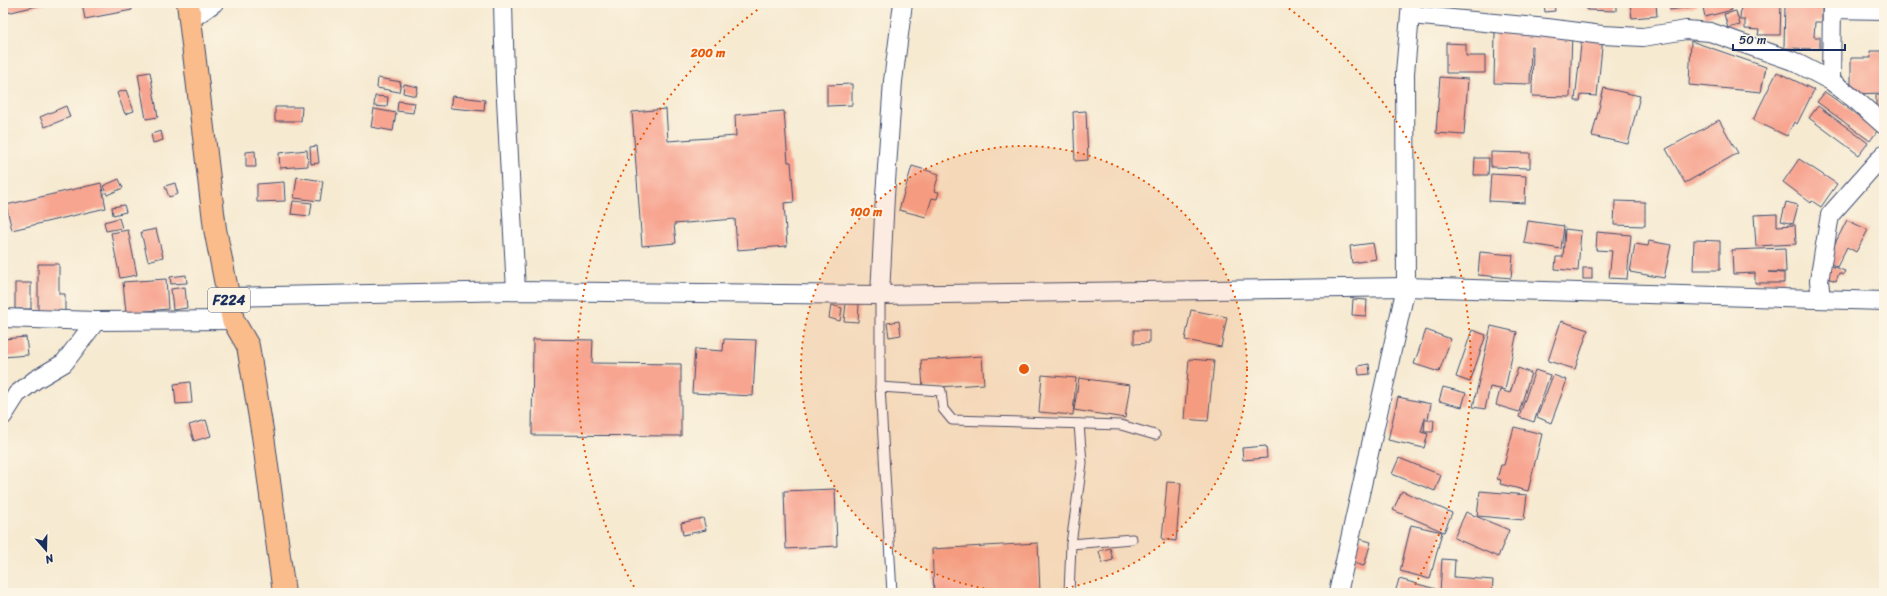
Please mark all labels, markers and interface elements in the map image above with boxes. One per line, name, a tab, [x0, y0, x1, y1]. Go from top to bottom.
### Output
scale bar	[1733, 26, 1845, 52]
text: 50 m	[1739, 29, 1766, 51]
text: 200 m	[690, 42, 726, 64]
text: 100 m	[850, 201, 883, 223]
road number: F224	[208, 288, 250, 312]
centre of rings	[1017, 362, 1031, 376]
north arrow	[26, 530, 66, 570]
text: N	[42, 548, 57, 569]

